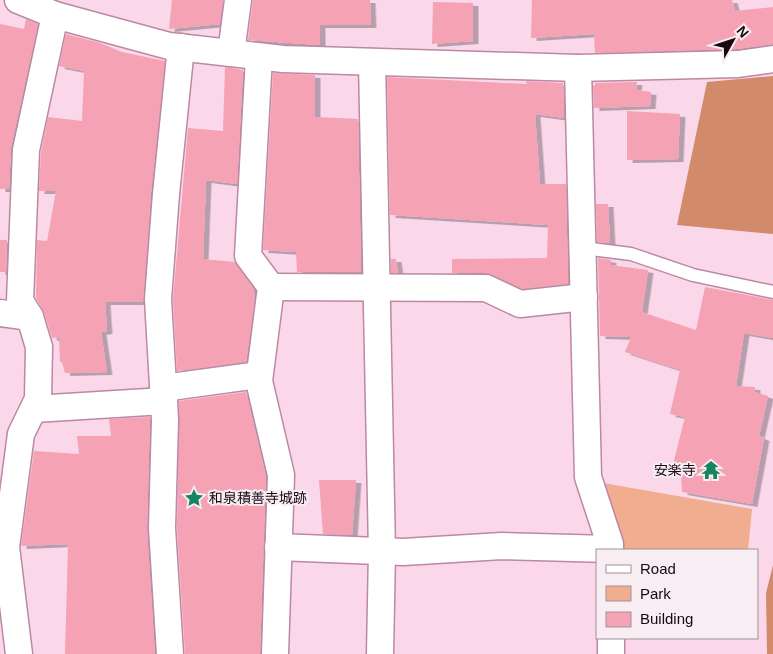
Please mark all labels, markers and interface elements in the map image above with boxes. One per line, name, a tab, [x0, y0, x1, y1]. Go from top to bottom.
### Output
north arrow	[708, 15, 758, 65]
text: N	[734, 23, 752, 41]
temple icon: 安楽寺	[700, 459, 722, 481]
place label: 安楽寺	[654, 462, 696, 478]
place icon: 和泉積善寺城跡	[183, 487, 205, 509]
place label: 和泉積善寺城跡	[209, 490, 307, 506]
legend	[596, 549, 758, 639]
text: Road	[640, 560, 676, 577]
text: Park	[640, 585, 671, 602]
text: Building	[640, 610, 693, 627]

